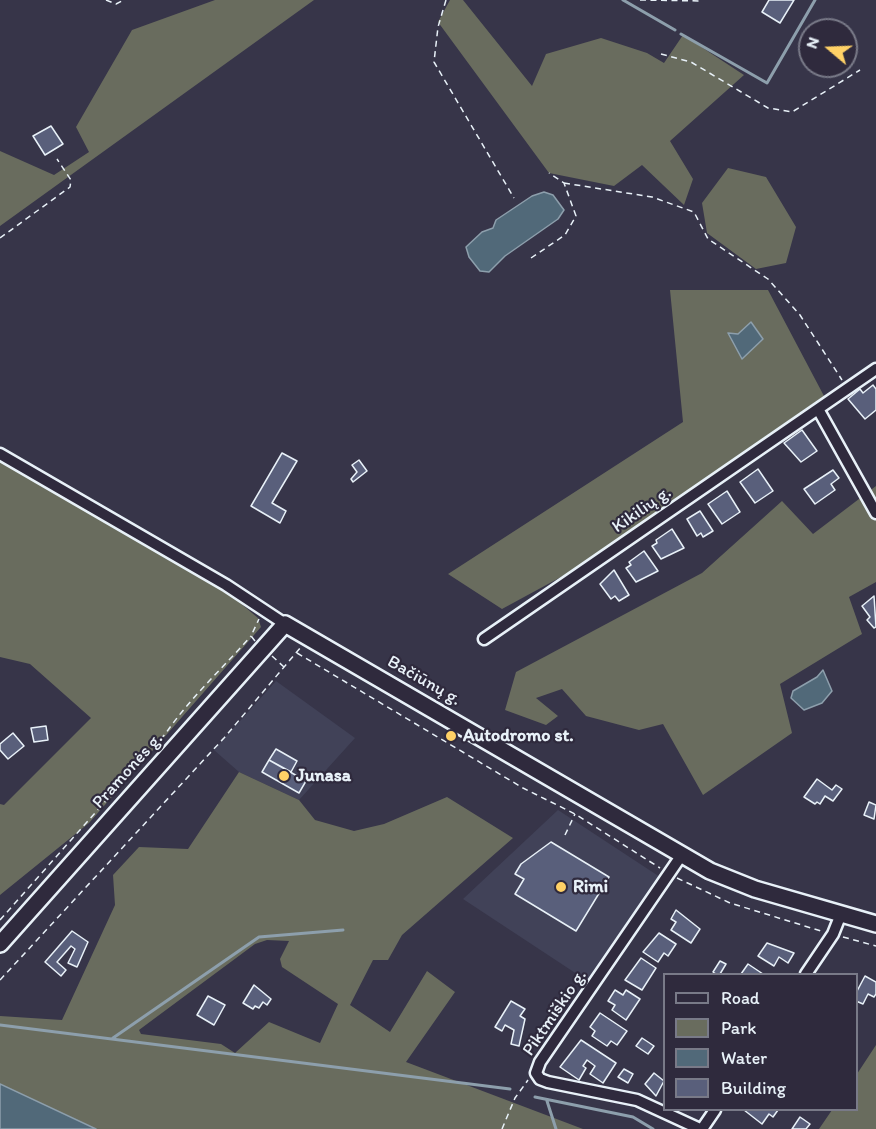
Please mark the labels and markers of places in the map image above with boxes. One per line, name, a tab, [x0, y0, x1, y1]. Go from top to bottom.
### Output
place label: Autodromo st.	[463, 725, 574, 747]
marker: Autodromo st.	[444, 729, 458, 743]
place label: Junasa	[296, 765, 351, 787]
marker: Junasa	[277, 769, 291, 783]
place label: Rimi	[573, 876, 608, 898]
marker: Rimi	[554, 880, 568, 894]

